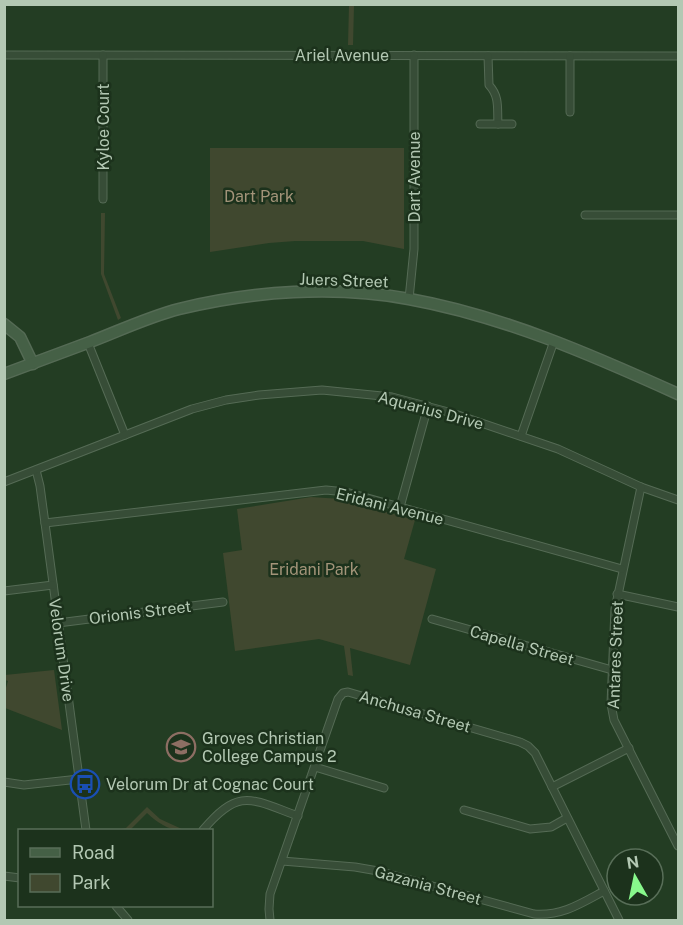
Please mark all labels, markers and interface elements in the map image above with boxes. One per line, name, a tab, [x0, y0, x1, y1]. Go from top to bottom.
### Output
street label: Ariel Avenue	[295, 46, 389, 65]
street label: Kyloe Court	[94, 84, 113, 170]
street label: Dart Avenue	[405, 131, 424, 223]
park label: Dart Park	[224, 187, 294, 206]
street label: Juers Street	[299, 269, 389, 292]
street label: Aquarius Drive	[376, 387, 486, 434]
street label: Eridani Avenue	[334, 484, 446, 529]
park label: Eridani Park	[269, 560, 359, 579]
street label: Velorum Drive	[45, 597, 78, 703]
street label: Orionis Street	[88, 597, 192, 628]
street label: Antares Street	[604, 600, 627, 710]
street label: Capella Street	[468, 622, 576, 669]
street label: Anchusa Street	[357, 686, 473, 737]
place label: Groves Christian College Campus 2	[202, 729, 337, 766]
school or university icon: Groves Christian College Campus 2	[165, 731, 197, 763]
bus stop icon: Velorum Dr at Cognac Court	[69, 768, 101, 800]
place label: Velorum Dr at Cognac Court	[106, 775, 314, 794]
legend	[18, 829, 213, 907]
text: Road	[72, 842, 115, 863]
north arrow	[605, 847, 665, 907]
text: N	[625, 852, 640, 873]
street label: Gazania Street	[372, 862, 483, 909]
text: Park	[72, 872, 110, 893]

